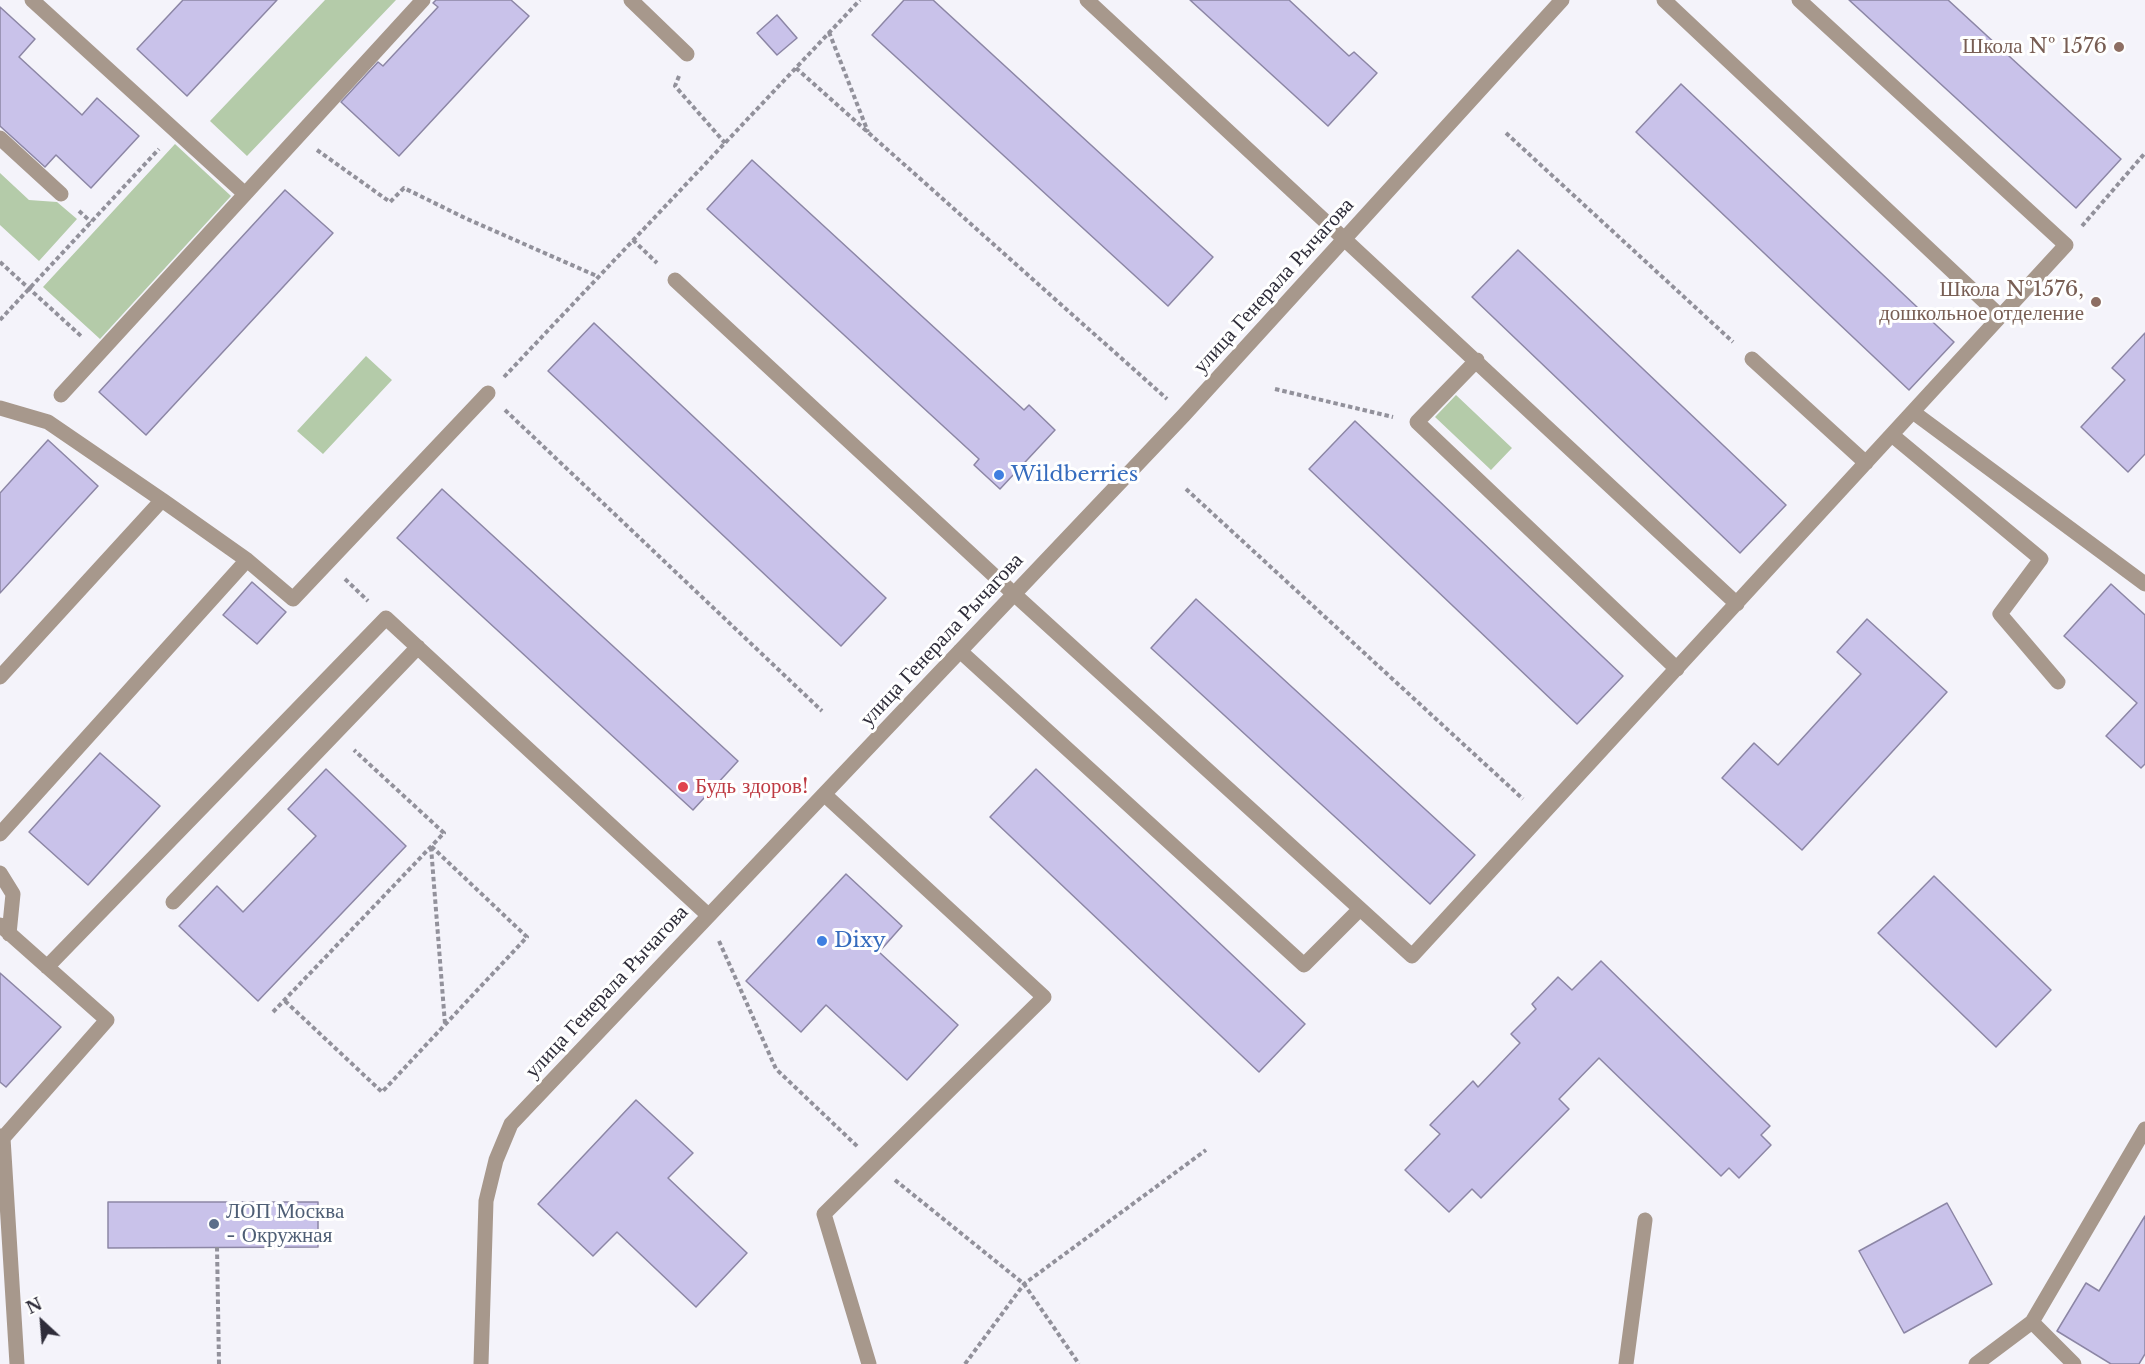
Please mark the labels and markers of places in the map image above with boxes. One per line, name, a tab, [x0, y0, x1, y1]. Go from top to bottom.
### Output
place label: Школа № 1576	[1962, 34, 2107, 60]
marker: Школа № 1576	[2112, 40, 2126, 54]
place label: Школа №1576, дошкольное отделение	[1879, 277, 2084, 327]
marker: Школа №1576, дошкольное отделение	[2089, 295, 2103, 309]
place label: Wildberries	[1011, 462, 1138, 488]
marker: Wildberries	[992, 468, 1006, 482]
place label: Будь здоров!	[695, 774, 808, 800]
marker: Будь здоров!	[676, 780, 690, 794]
place label: Dixy	[834, 928, 886, 954]
marker: Dixy	[815, 934, 829, 948]
place label: ЛОП Москва - Окружная	[226, 1199, 344, 1249]
marker: ЛОП Москва - Окружная	[207, 1217, 221, 1231]

